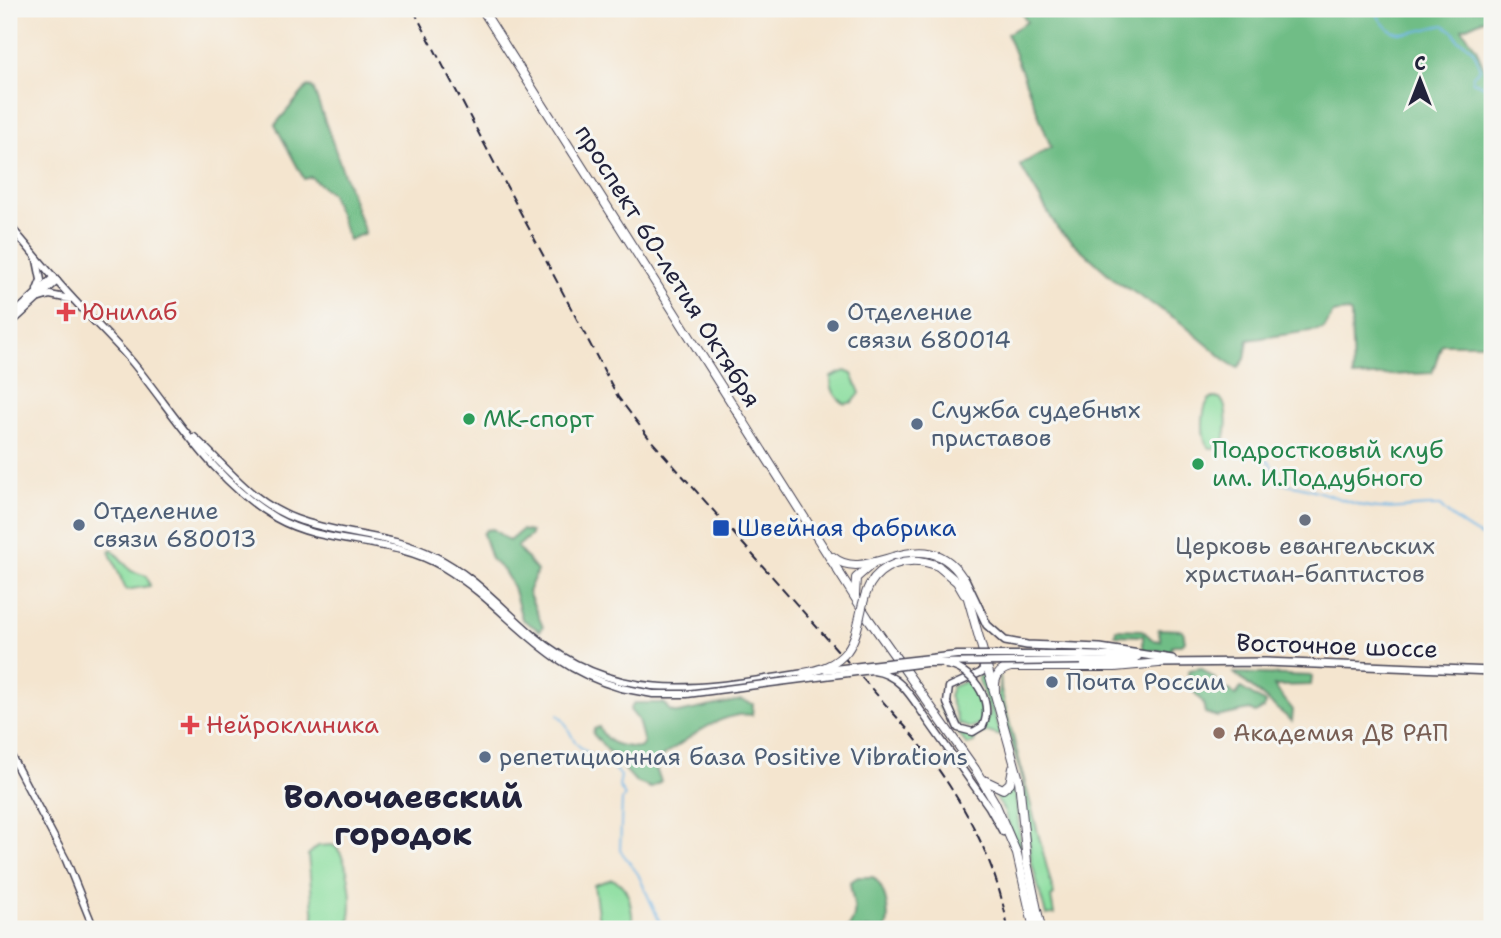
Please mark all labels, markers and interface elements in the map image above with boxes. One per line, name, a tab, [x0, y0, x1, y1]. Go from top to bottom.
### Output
north arrow	[1386, 46, 1456, 116]
text: С	[1414, 51, 1426, 76]
street label: проспект 60-летия Октября	[568, 119, 768, 413]
place label: Юнилаб	[82, 296, 177, 328]
place label: Отделение связи 680014	[847, 296, 1011, 356]
marker: Юнилаб	[56, 302, 76, 322]
marker: Отделение связи 680014	[825, 318, 841, 334]
place label: Служба судебных приставов	[931, 394, 1140, 454]
place label: МК-спорт	[483, 403, 595, 435]
marker: МК-спорт	[461, 411, 477, 427]
marker: Служба судебных приставов	[909, 416, 925, 432]
place label: Подростковый клуб им. И.Поддубного	[1212, 434, 1443, 494]
marker: Подростковый клуб им. И.Поддубного	[1190, 456, 1206, 472]
place label: Отделение связи 680013	[93, 495, 257, 555]
place label: Швейная фабрика	[737, 512, 956, 544]
marker: Церковь евангельских христиан-баптистов	[1297, 512, 1313, 528]
marker: Отделение связи 680013	[71, 517, 87, 533]
marker: Швейная фабрика	[711, 518, 731, 538]
place label: Церковь евангельских христиан-баптистов	[1175, 530, 1435, 590]
street label: Восточное шоссе	[1236, 626, 1438, 666]
place label: Почта России	[1066, 666, 1226, 698]
marker: Почта России	[1044, 674, 1060, 690]
place label: Нейроклиника	[206, 709, 379, 741]
marker: Нейроклиника	[180, 715, 200, 735]
place label: Академия ДВ РАП	[1233, 717, 1448, 749]
marker: Академия ДВ РАП	[1211, 725, 1227, 741]
place label: репетиционная база Positive Vibrations	[499, 741, 968, 773]
marker: репетиционная база Positive Vibrations	[477, 749, 493, 765]
district label: Волочаевский городок	[283, 775, 523, 855]

